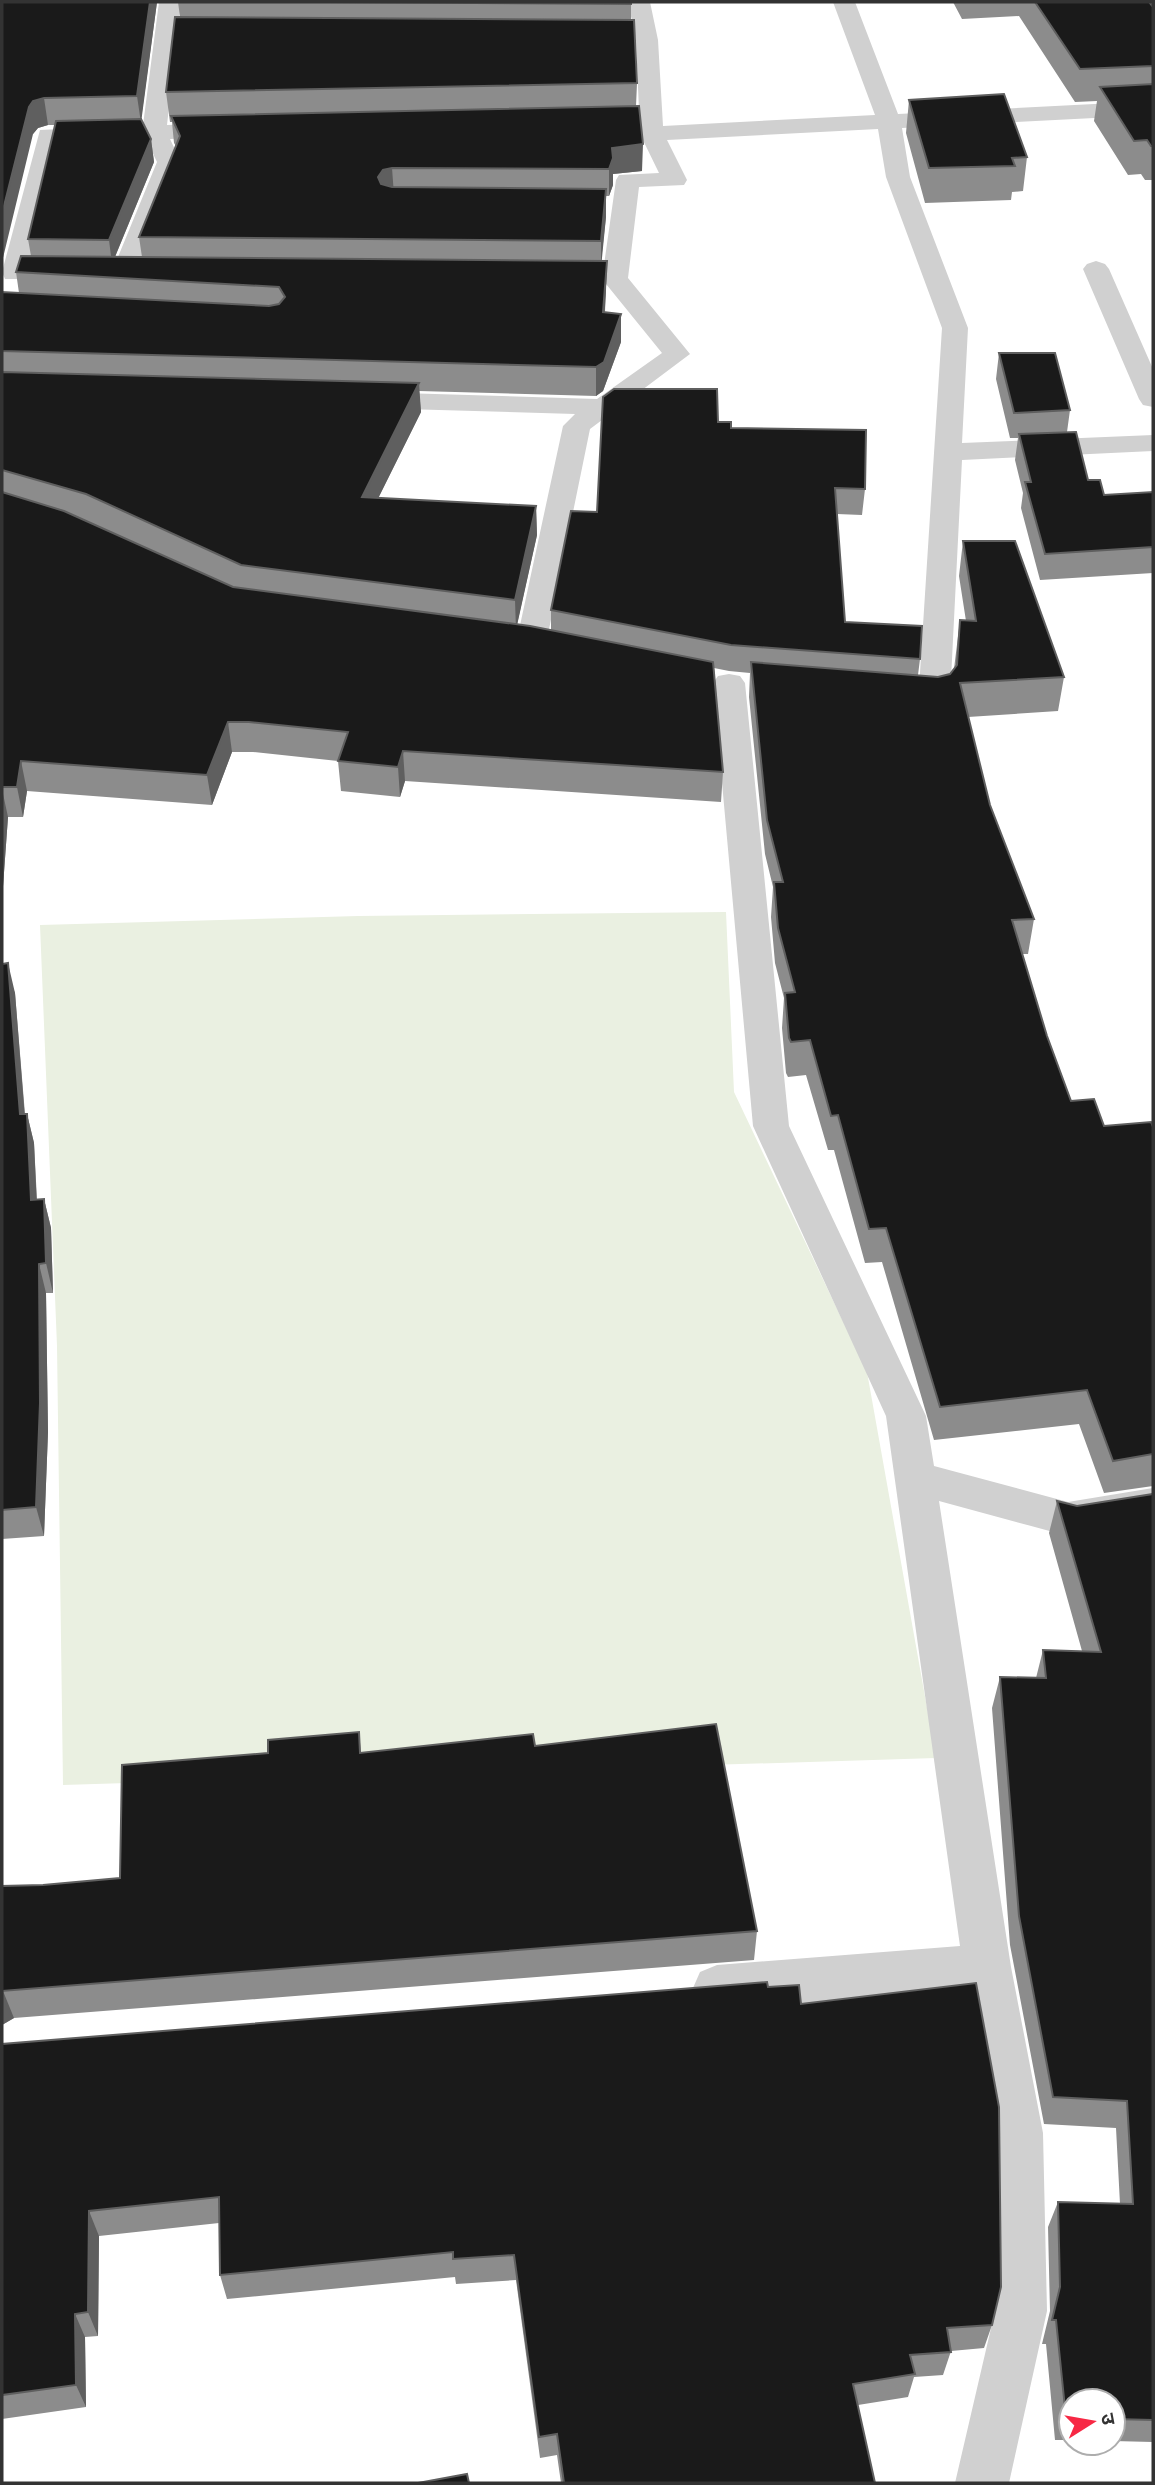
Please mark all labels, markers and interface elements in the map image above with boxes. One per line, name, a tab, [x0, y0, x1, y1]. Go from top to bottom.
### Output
north arrow	[1057, 2387, 1127, 2457]
text: उ	[1095, 2411, 1122, 2428]

